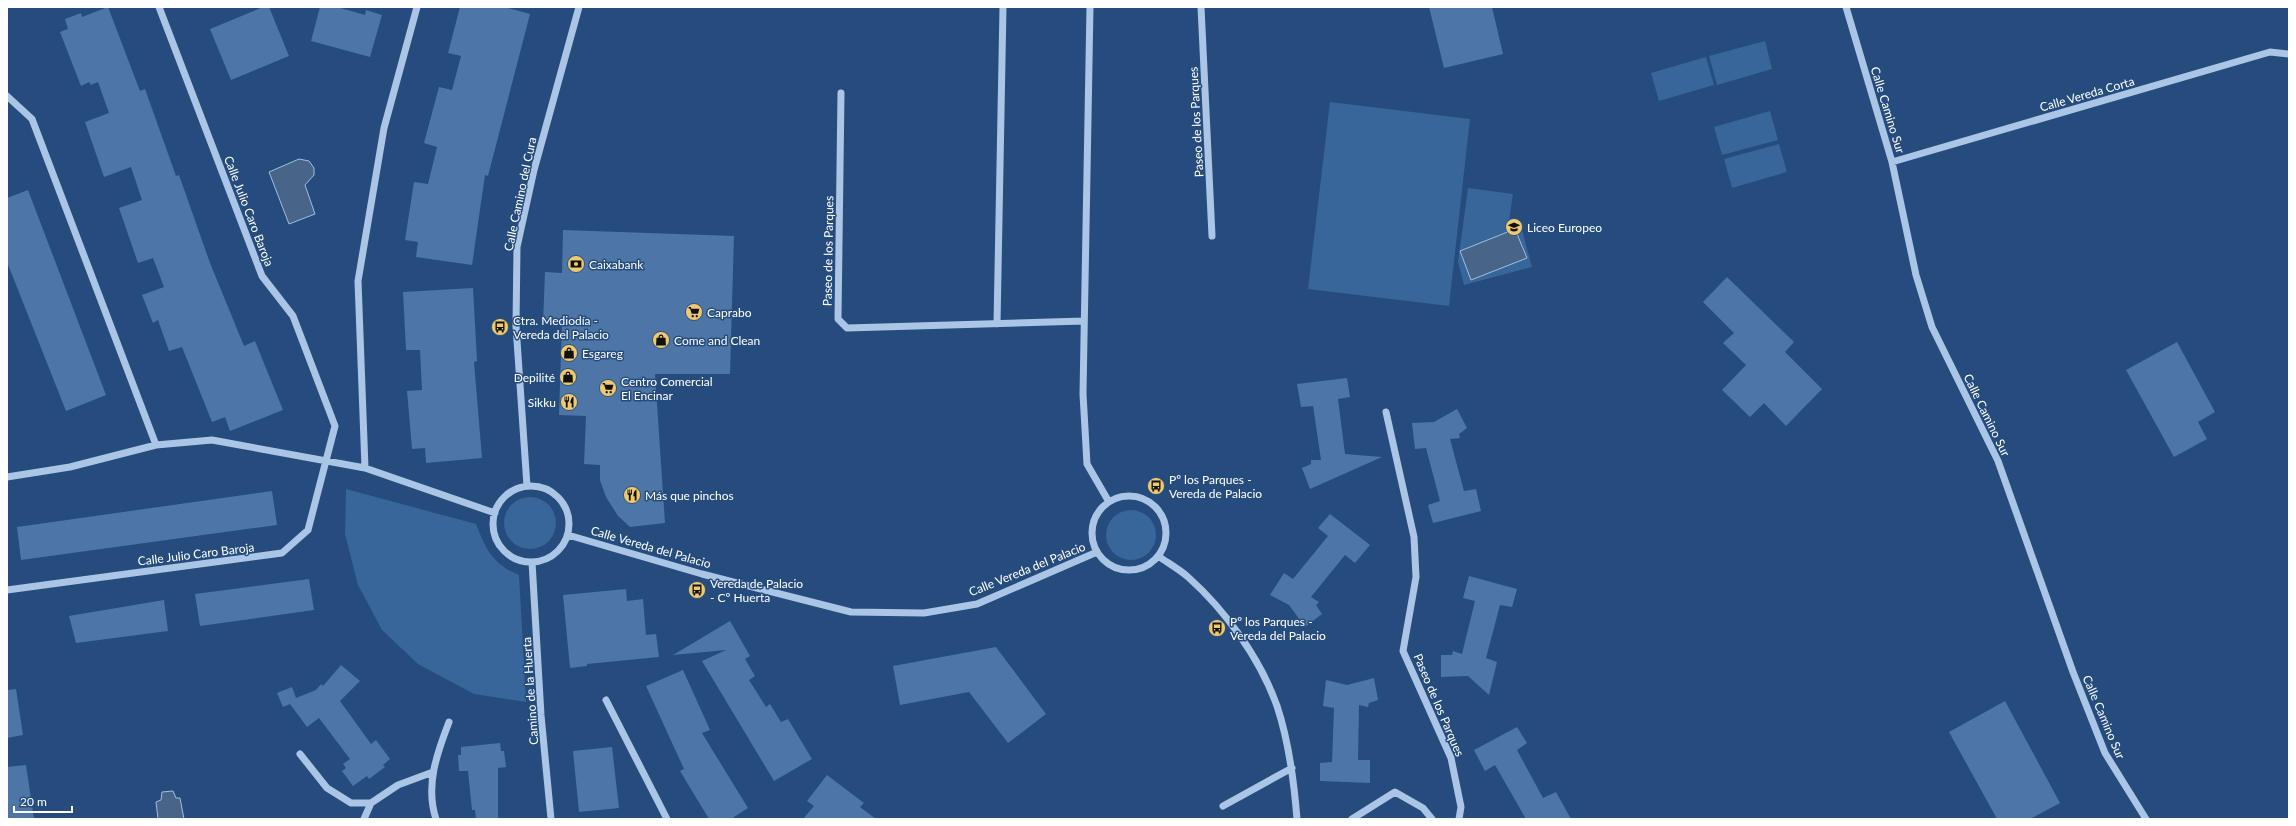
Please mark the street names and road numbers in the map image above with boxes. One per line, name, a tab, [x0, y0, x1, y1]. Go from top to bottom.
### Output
street label: Calle Camino Sur	[1868, 65, 1908, 156]
street label: Paseo de los Parques	[1186, 66, 1206, 178]
street label: Calle Vereda Corta	[2038, 73, 2136, 115]
street label: Calle Camino del Cura	[501, 136, 539, 252]
street label: Calle Julio Caro Baroja	[221, 154, 277, 268]
street label: Paseo de los Parques	[820, 196, 836, 306]
street label: Calle Camino Sur	[1961, 371, 2014, 459]
street label: Calle Vereda del Palacio	[589, 523, 713, 571]
street label: Calle Julio Caro Baroja	[137, 539, 255, 569]
street label: Calle Vereda del Palacio	[966, 539, 1088, 599]
street label: Camino de la Huerta	[519, 637, 541, 745]
street label: Paseo de los Parques	[1411, 651, 1467, 759]
street label: Calle Camino Sur	[2080, 673, 2129, 762]

